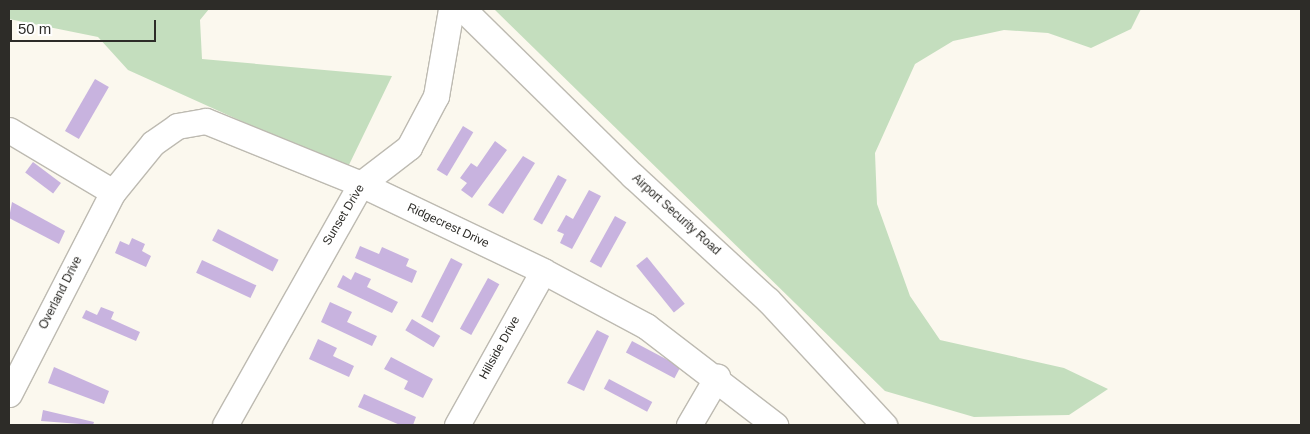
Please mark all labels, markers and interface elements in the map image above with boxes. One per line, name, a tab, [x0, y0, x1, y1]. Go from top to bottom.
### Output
scale bar	[12, 10, 159, 42]
text: 50 m	[18, 20, 51, 37]
street label: Airport Security Road	[629, 171, 723, 259]
street label: Sunset Drive	[320, 182, 368, 248]
street label: Ridgecrest Drive	[405, 201, 491, 251]
street label: Overland Drive	[36, 254, 86, 332]
street label: Hillside Drive	[477, 314, 523, 382]

